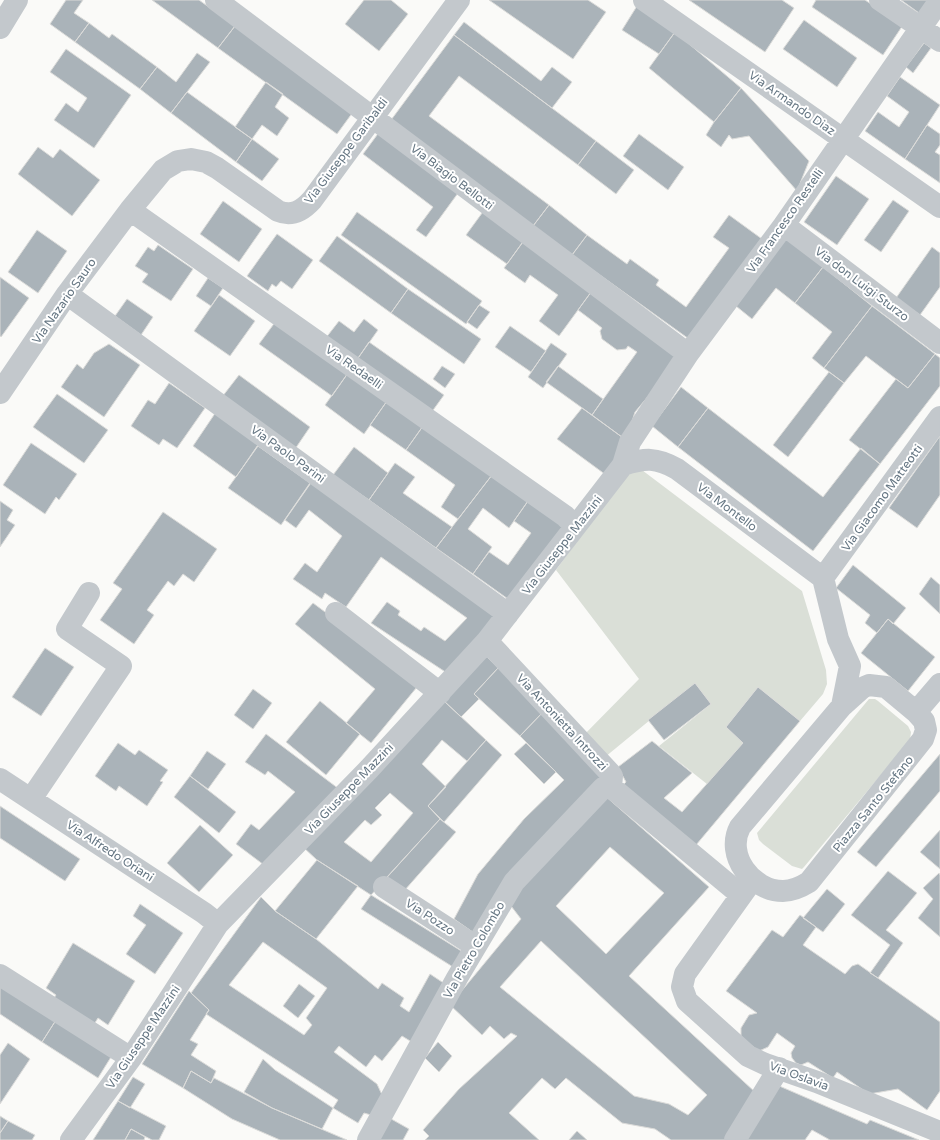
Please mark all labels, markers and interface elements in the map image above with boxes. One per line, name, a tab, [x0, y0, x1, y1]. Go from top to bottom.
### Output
street label: Via Armando Diaz	[746, 68, 838, 138]
street label: Via Giuseppe Garibaldi	[301, 95, 391, 207]
street label: Via Biagio Bellotti	[408, 141, 496, 213]
street label: Via Francesco Restelli	[744, 166, 826, 276]
street label: Via don Luigi Sturzo	[812, 244, 912, 324]
street label: Via Nazario Sauro	[29, 256, 99, 346]
street label: Via Redaelli	[323, 342, 385, 392]
street label: Via Paolo Parini	[248, 422, 328, 486]
street label: Via Giacomo Matteotti	[839, 442, 925, 554]
street label: Via Montello	[694, 480, 760, 534]
street label: Via Giuseppe Mazzini	[519, 493, 605, 597]
street label: Via Antonietta Introzzi	[514, 671, 610, 773]
street label: Via Giuseppe Mazzini	[302, 740, 396, 838]
street label: Piazza Santo Stefano	[830, 753, 916, 855]
street label: Via Alfredo Oriani	[64, 818, 156, 884]
street label: Via Pozzo	[403, 896, 457, 938]
street label: Via Pietro Colombo	[440, 899, 508, 1001]
street label: Via Giuseppe Mazzini	[103, 983, 183, 1091]
street label: Via Oslavia	[767, 1059, 831, 1093]

